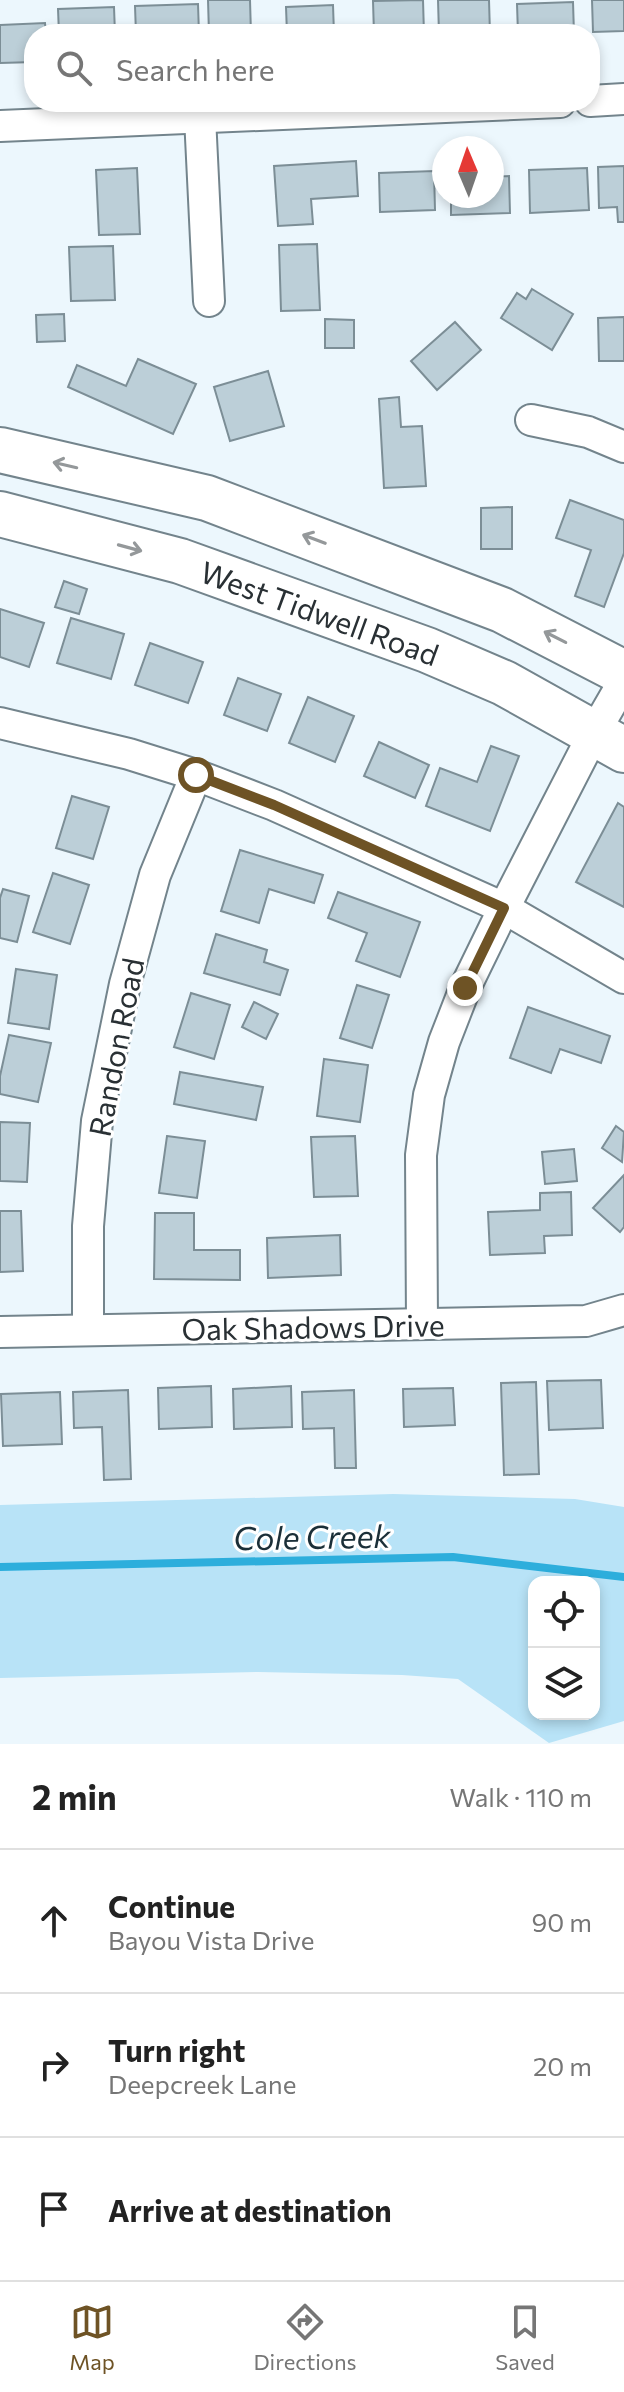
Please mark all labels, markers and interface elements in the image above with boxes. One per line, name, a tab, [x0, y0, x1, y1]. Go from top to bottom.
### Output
search box	[24, 24, 600, 112]
icon: search	[52, 46, 96, 90]
text: Search here	[116, 50, 275, 87]
north arrow	[432, 136, 504, 208]
one-way arrow	[53, 457, 79, 472]
one-way arrow	[302, 531, 327, 545]
one-way arrow	[116, 541, 142, 556]
street label: West Tidwell Road	[196, 552, 444, 672]
one-way arrow	[543, 629, 567, 644]
route start	[178, 757, 214, 793]
street label: Randon Road	[80, 955, 150, 1139]
route end	[447, 970, 483, 1006]
street label: Oak Shadows Drive	[181, 1305, 445, 1347]
water label: Cole Creek	[233, 1515, 392, 1557]
map controls	[528, 1576, 600, 1720]
button: locate	[528, 1576, 600, 1648]
button: layers	[528, 1648, 600, 1720]
text: 2 min	[32, 1775, 117, 1817]
text: Walk · 110 m	[450, 1781, 592, 1812]
text: Continue	[108, 1887, 235, 1924]
icon: ahead	[32, 1899, 76, 1943]
text: 90 m	[532, 1906, 592, 1937]
text: Bayou Vista Drive	[108, 1924, 314, 1955]
text: Turn right	[108, 2031, 245, 2068]
icon: right	[32, 2043, 76, 2087]
text: 20 m	[533, 2050, 592, 2081]
text: Deepcreek Lane	[108, 2068, 296, 2099]
icon: arrive	[32, 2187, 76, 2231]
text: Arrive at destination	[108, 2191, 392, 2228]
tab: Map	[69, 2300, 115, 2375]
tab: Directions	[253, 2300, 357, 2375]
tab: Saved	[495, 2300, 555, 2375]

